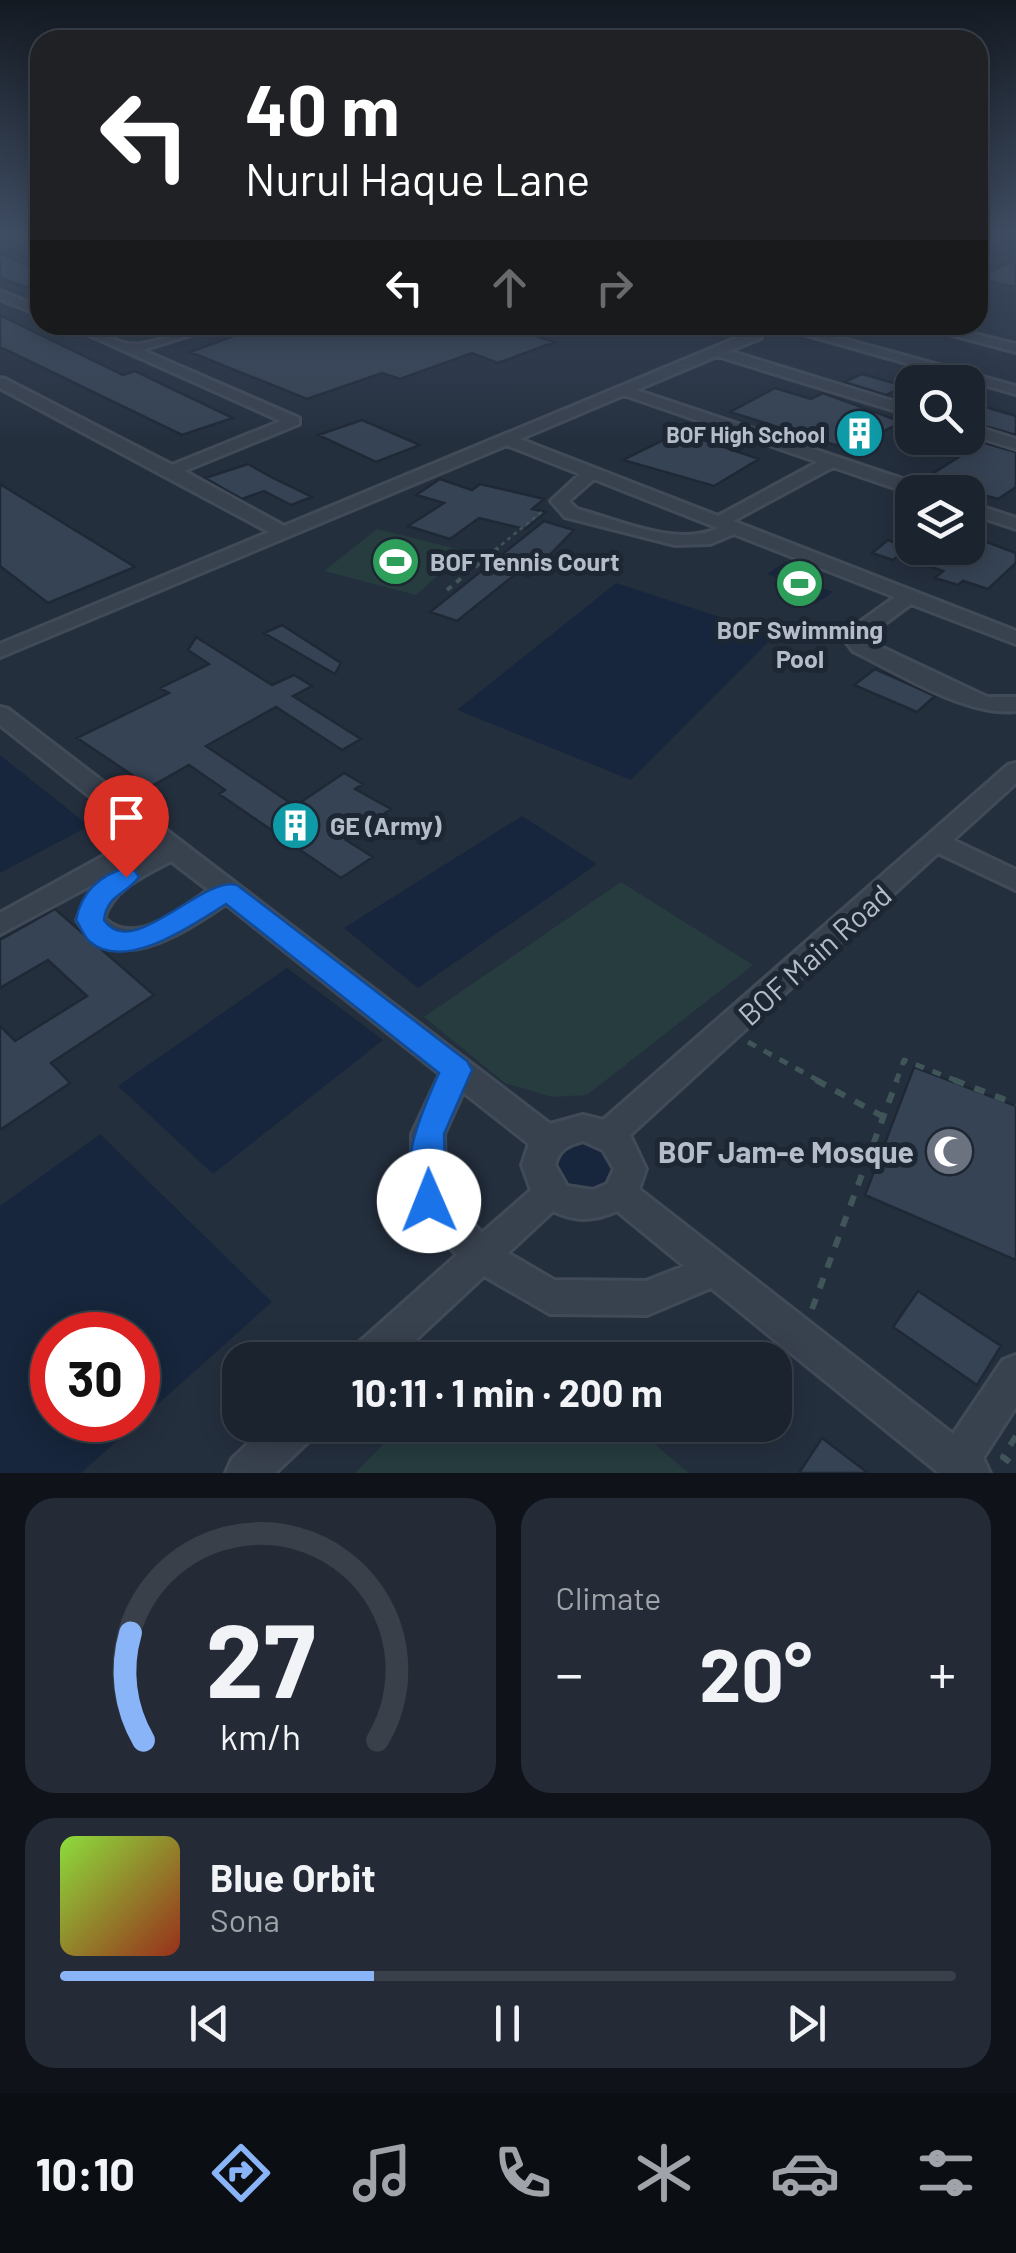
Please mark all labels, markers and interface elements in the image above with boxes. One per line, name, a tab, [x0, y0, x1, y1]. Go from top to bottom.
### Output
text: 40 m	[245, 66, 400, 150]
icon: left	[80, 70, 210, 200]
text: Nurul Haque Lane	[245, 151, 590, 205]
icon: left	[377, 260, 432, 315]
icon: ahead	[482, 260, 537, 315]
icon: right	[587, 260, 642, 315]
map controls	[895, 365, 985, 565]
button: search	[895, 365, 985, 455]
building icon: BOF High School	[834, 408, 886, 460]
place label: BOF High School	[666, 421, 825, 447]
button: layers	[895, 475, 985, 565]
sports icon: BOF Tennis Court	[369, 535, 421, 587]
place label: BOF Tennis Court	[430, 546, 619, 576]
sports icon: BOF Swimming Pool	[774, 557, 826, 609]
place label: BOF Swimming Pool	[717, 614, 883, 673]
pin	[84, 775, 169, 878]
icon: arrive	[99, 790, 154, 845]
building icon: GE (Army)	[269, 799, 321, 851]
place label: GE (Army)	[330, 810, 442, 840]
street label: BOF Main Road	[730, 876, 898, 1032]
mosque icon: BOF Jam-e Mosque	[923, 1125, 975, 1177]
place label: BOF Jam-e Mosque	[658, 1133, 914, 1169]
position arrow	[377, 1149, 481, 1253]
speed limit sign: 30	[30, 1312, 160, 1442]
text: 10:11 · 1 min · 200 m	[351, 1369, 663, 1415]
text: Climate	[556, 1578, 661, 1616]
text: 27	[205, 1594, 315, 1719]
text: 20°	[699, 1627, 812, 1717]
text: −	[556, 1639, 583, 1705]
text: +	[928, 1639, 956, 1705]
text: km/h	[220, 1714, 301, 1757]
text: Blue Orbit	[210, 1854, 376, 1900]
text: Sona	[210, 1900, 280, 1938]
icon: previous	[182, 1996, 237, 2051]
icon: pause	[480, 1996, 535, 2051]
icon: next	[779, 1996, 834, 2051]
icon: directions	[206, 2138, 276, 2208]
icon: music	[347, 2138, 417, 2208]
icon: phone	[488, 2138, 558, 2208]
icon: climate	[629, 2138, 699, 2208]
icon: car	[770, 2138, 840, 2208]
icon: filters	[911, 2138, 981, 2208]
text: 10:10	[35, 2146, 135, 2200]

